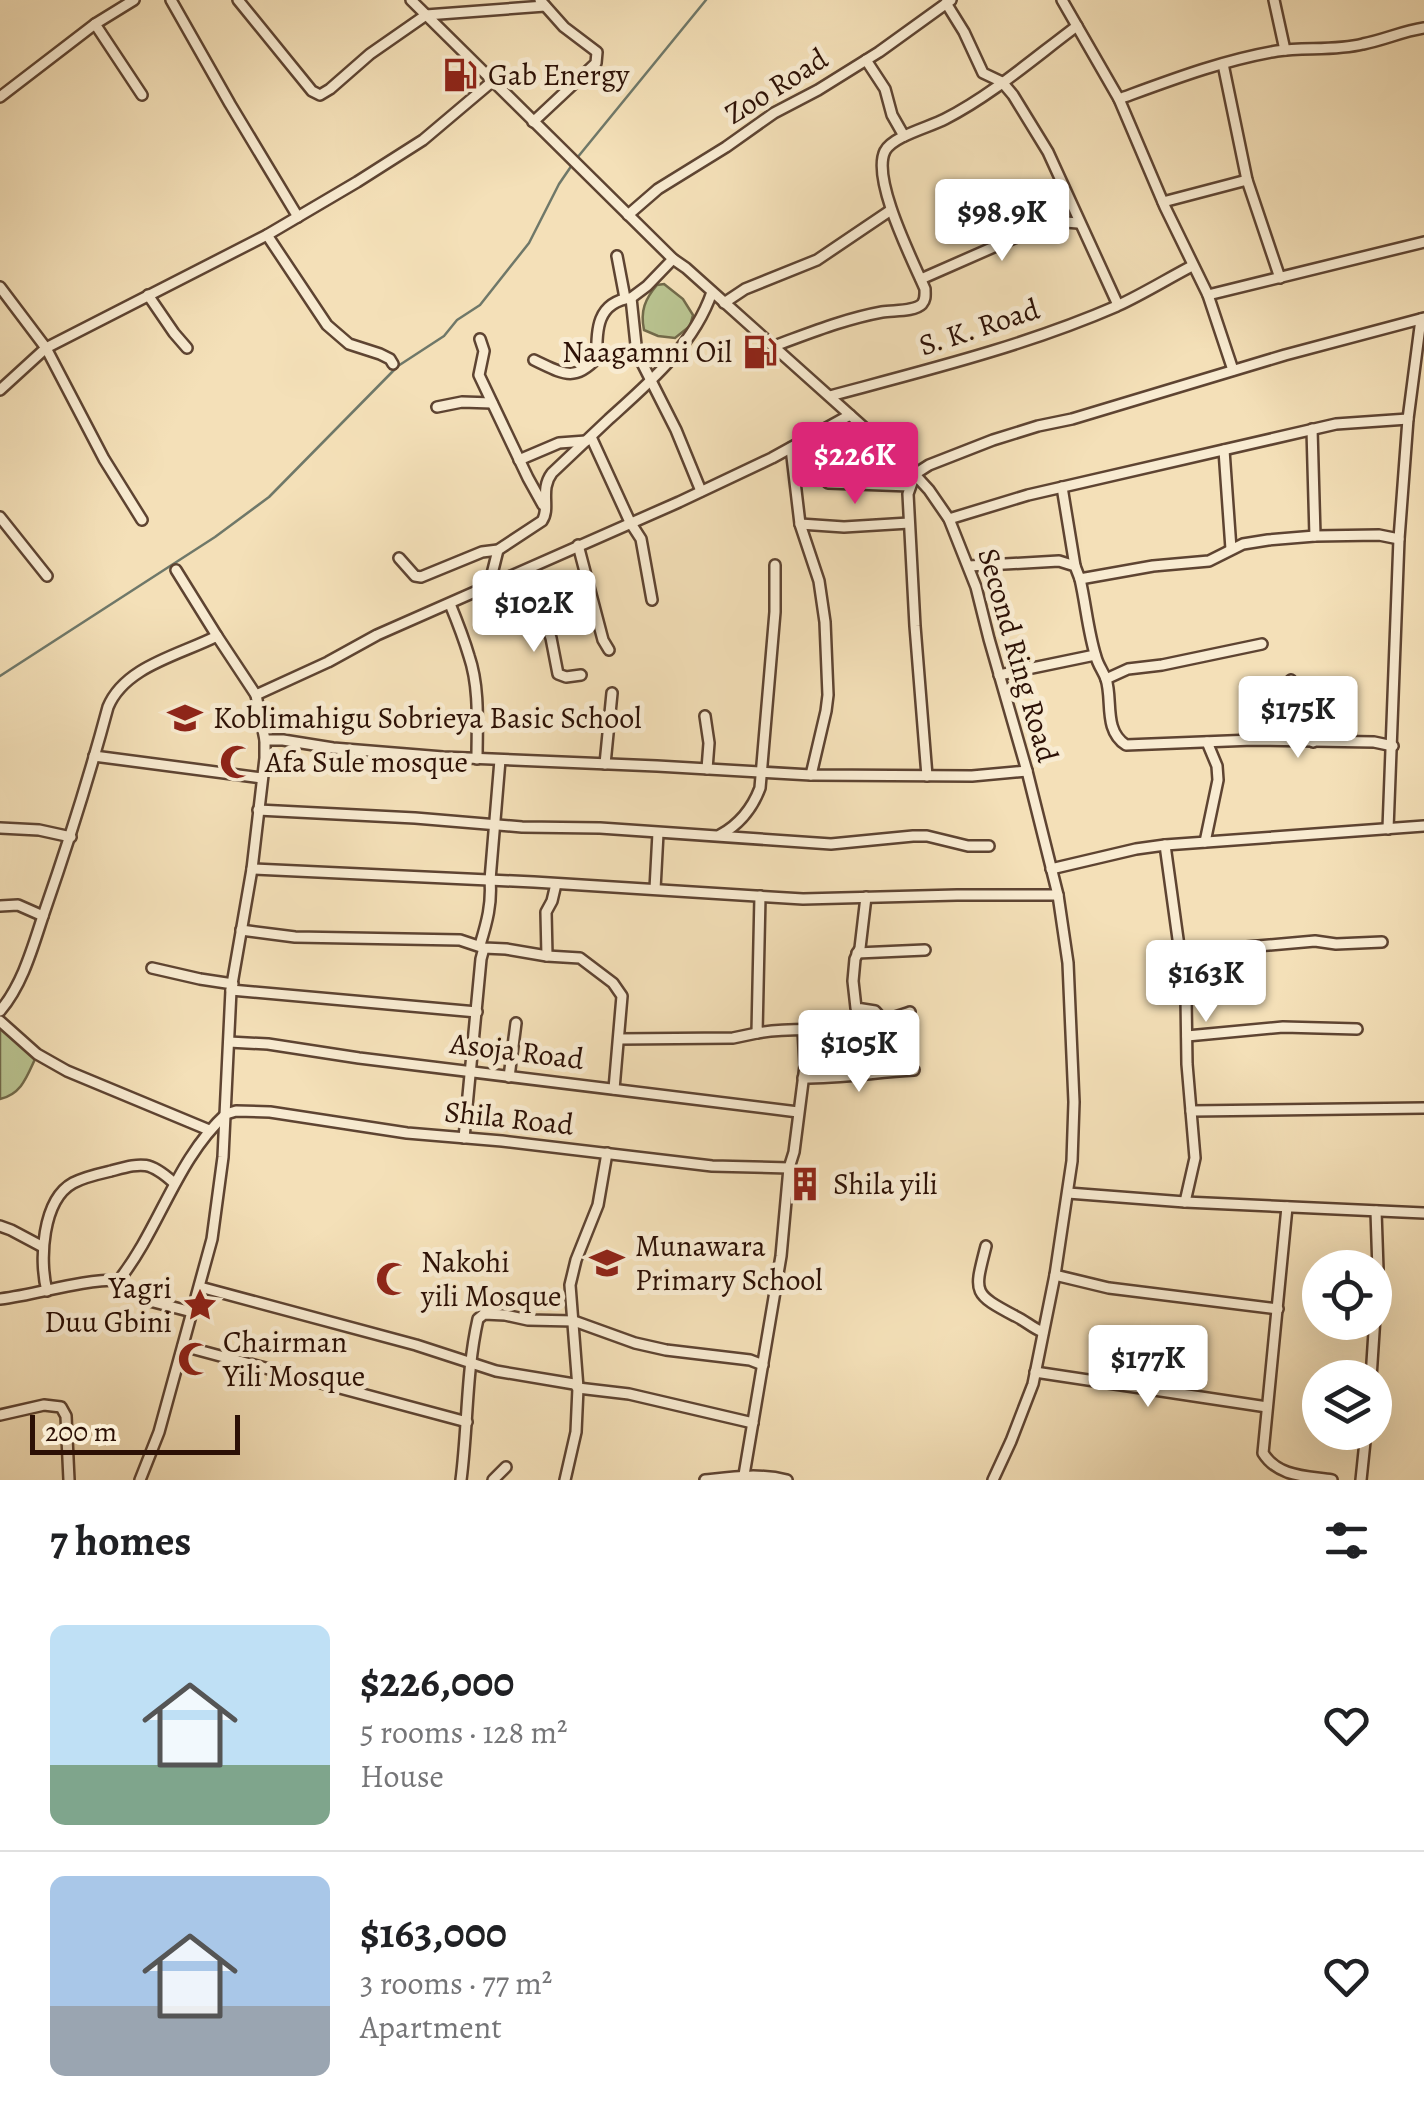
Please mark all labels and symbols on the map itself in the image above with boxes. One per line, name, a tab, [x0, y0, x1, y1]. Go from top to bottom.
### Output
street label: Zoo Road	[717, 38, 836, 133]
place label: Gab Energy	[488, 55, 630, 95]
fuel station icon: Gab Energy	[441, 56, 479, 94]
pin: $98.9K	[921, 179, 1083, 264]
street label: S. K. Road	[914, 288, 1045, 365]
place label: Naagamni Oil	[562, 332, 732, 372]
fuel station icon: Naagamni Oil	[741, 333, 779, 371]
pin: $226K	[785, 422, 925, 507]
street label: Second Ring Road	[968, 543, 1068, 767]
pin: $102K	[464, 570, 604, 655]
pin: $175K	[1228, 676, 1368, 761]
place label: Koblimahigu Sobrieya Basic School	[213, 698, 642, 738]
school or university icon: Koblimahigu Sobrieya Basic School	[166, 699, 204, 737]
place label: Afa Sule mosque	[264, 742, 468, 782]
mosque icon: Afa Sule mosque	[218, 743, 256, 781]
pin: $163K	[1136, 940, 1276, 1025]
pin: $105K	[789, 1010, 929, 1095]
street label: Asoja Road	[447, 1023, 587, 1079]
street label: Shila Road	[442, 1091, 577, 1145]
place label: Shila yili	[833, 1164, 938, 1204]
building icon: Shila yili	[786, 1165, 824, 1203]
place label: Munawara Primary School	[635, 1226, 823, 1300]
place label: Nakohi yili Mosque	[420, 1242, 562, 1316]
school or university icon: Munawara Primary School	[588, 1244, 626, 1282]
mosque icon: Nakohi yili Mosque	[374, 1260, 412, 1298]
place label: Yagri Duu Gbini	[44, 1268, 172, 1342]
place icon: Yagri Duu Gbini	[181, 1286, 219, 1324]
place label: Chairman Yili Mosque	[222, 1322, 365, 1396]
pin: $177K	[1078, 1325, 1218, 1410]
mosque icon: Chairman Yili Mosque	[176, 1340, 214, 1378]
scale bar	[30, 1410, 240, 1454]

